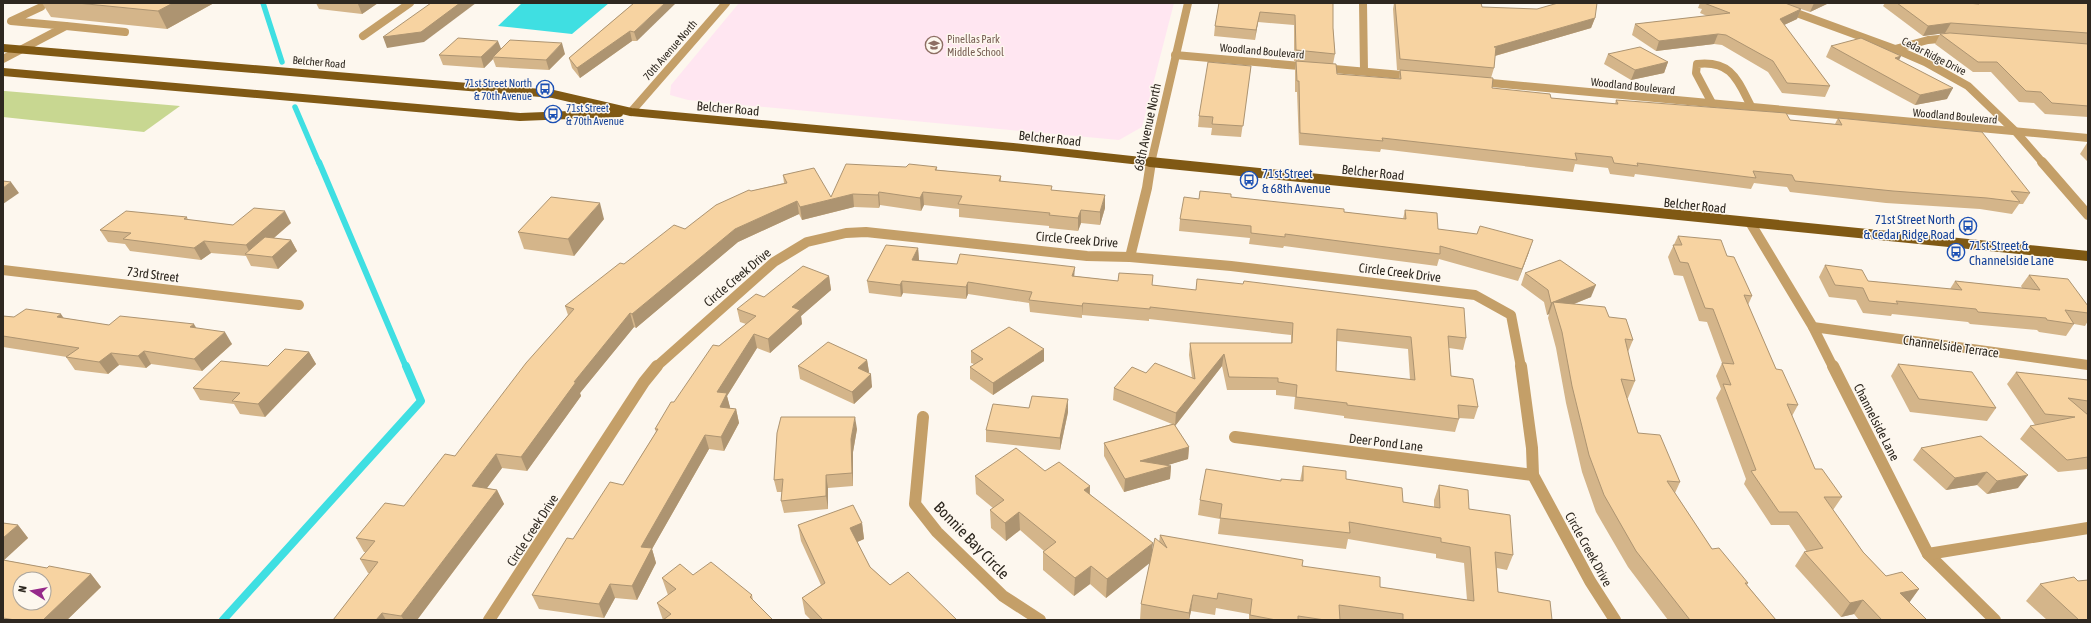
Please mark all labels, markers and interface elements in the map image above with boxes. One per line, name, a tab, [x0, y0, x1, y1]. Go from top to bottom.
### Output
street label: 70th Avenue North	[641, 18, 699, 82]
place label: Pinellas Park Middle School	[947, 33, 1004, 58]
school or university icon: Pinellas Park Middle School	[924, 35, 944, 55]
street label: Cedar Ridge Drive	[1900, 35, 1968, 77]
street label: Woodland Boulevard	[1219, 41, 1305, 61]
street label: Belcher Road	[292, 54, 346, 70]
street label: Woodland Boulevard	[1590, 76, 1676, 96]
place label: 71st Street North & 70th Avenue	[464, 77, 532, 102]
bus stop icon: 71st Street North & 70th Avenue	[535, 79, 555, 99]
street label: 68th Avenue North	[1131, 82, 1164, 172]
street label: Belcher Road	[696, 98, 760, 119]
place label: 71st Street & 70th Avenue	[566, 102, 624, 127]
bus stop icon: 71st Street & 70th Avenue	[543, 104, 563, 124]
street label: Woodland Boulevard	[1912, 106, 1998, 126]
street label: Belcher Road	[1018, 128, 1082, 149]
street label: Belcher Road	[1341, 162, 1405, 183]
place label: 71st Street & 68th Avenue	[1262, 166, 1331, 196]
bus stop icon: 71st Street & 68th Avenue	[1239, 170, 1259, 190]
street label: Belcher Road	[1663, 195, 1727, 216]
place label: 71st Street North & Cedar Ridge Road	[1863, 212, 1955, 242]
bus stop icon: 71st Street North & Cedar Ridge Road	[1958, 216, 1978, 236]
street label: Circle Creek Drive	[1035, 228, 1119, 251]
place label: 71st Street & Channelside Lane	[1969, 238, 2054, 268]
bus stop icon: 71st Street & Channelside Lane	[1946, 242, 1966, 262]
street label: Circle Creek Drive	[701, 245, 774, 310]
street label: Circle Creek Drive	[1358, 260, 1442, 285]
street label: 73rd Street	[126, 264, 180, 285]
street label: Channelside Terrace	[1902, 332, 2000, 361]
street label: Channelside Lane	[1851, 381, 1903, 464]
street label: Deer Pond Lane	[1348, 431, 1424, 454]
street label: Circle Creek Drive	[504, 491, 561, 569]
street label: Bonnie Bay Circle	[930, 498, 1013, 583]
street label: Circle Creek Drive	[1562, 509, 1615, 589]
north arrow	[12, 571, 52, 611]
text: N	[16, 585, 29, 593]

